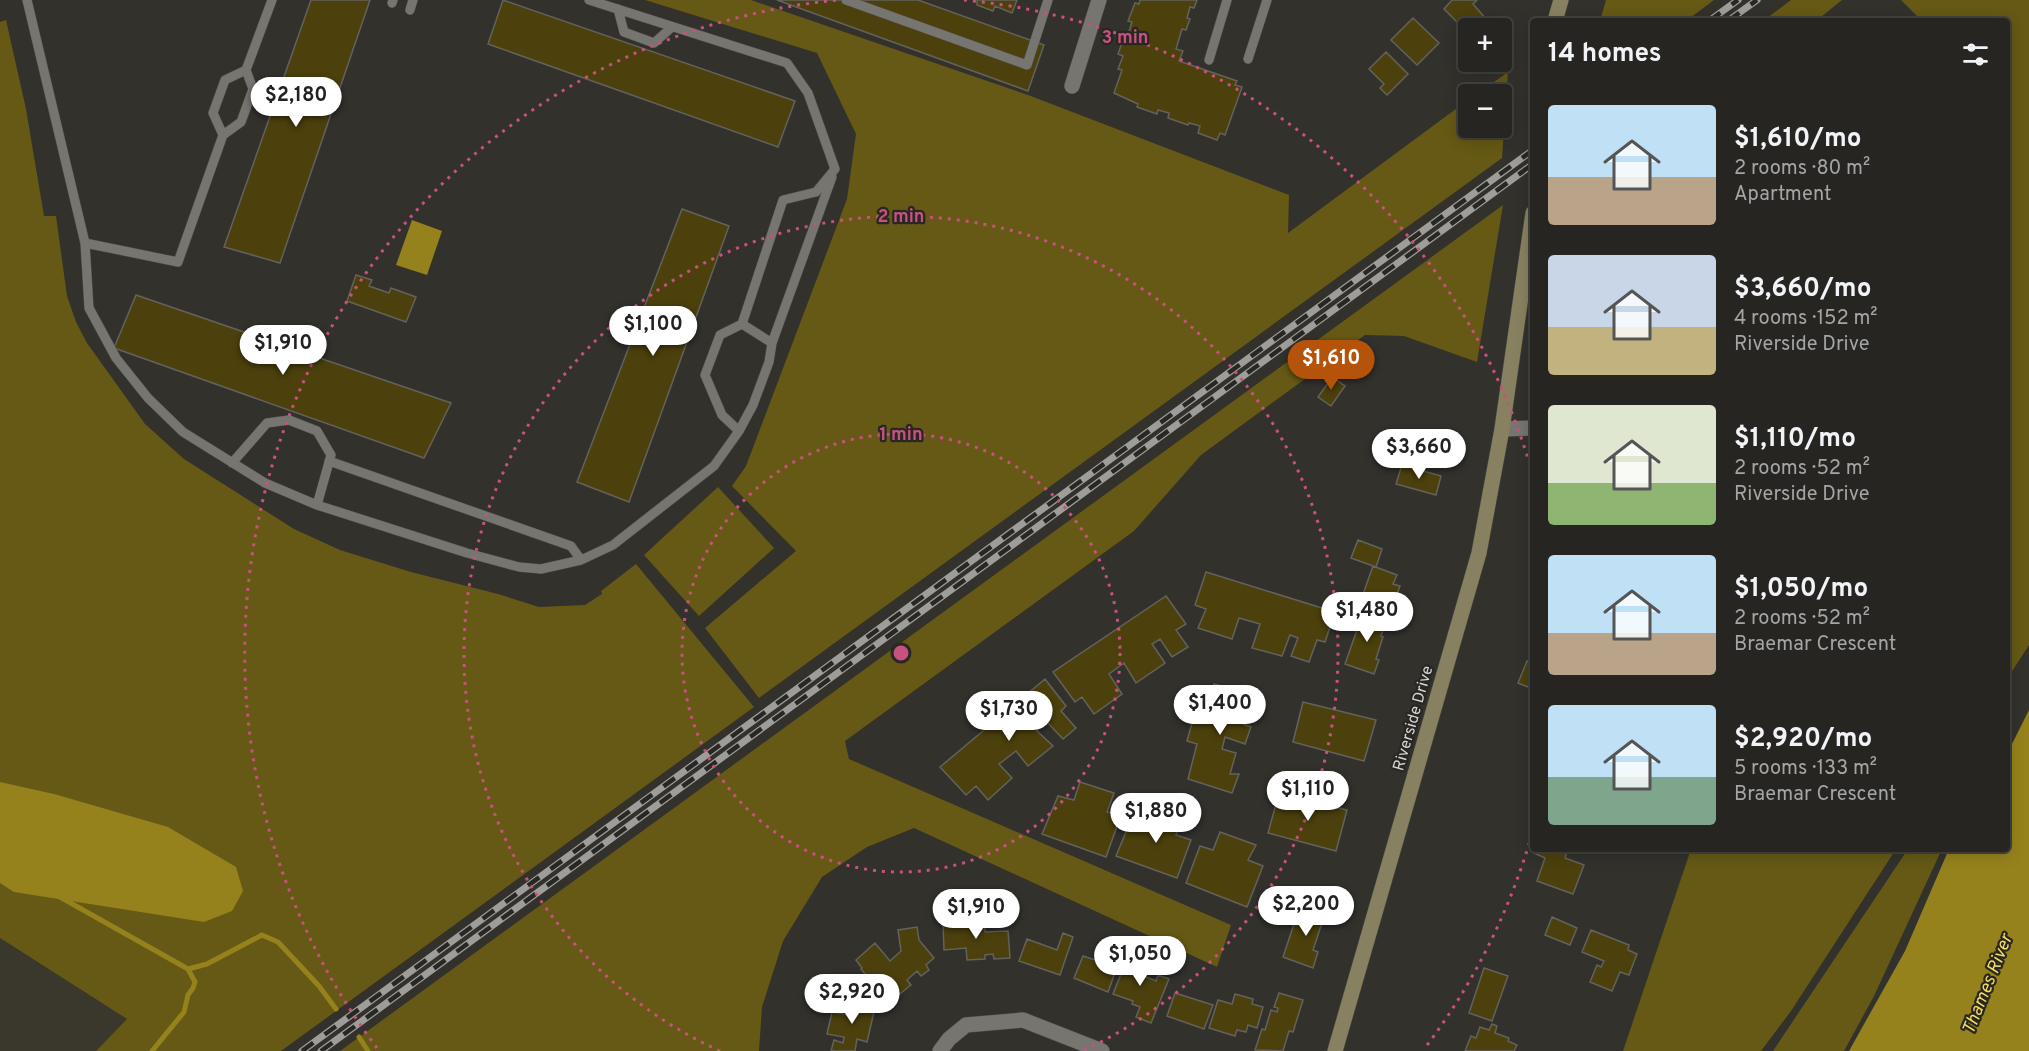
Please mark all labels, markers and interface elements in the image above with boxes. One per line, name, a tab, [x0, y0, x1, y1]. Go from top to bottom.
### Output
map controls	[1458, 18, 1512, 138]
button: +	[1458, 18, 1512, 72]
text: 3 min	[1102, 27, 1148, 50]
text: 14 homes	[1548, 38, 1662, 71]
icon: filters	[1959, 38, 1992, 71]
pin: $2,180	[247, 77, 345, 128]
text: $2,180	[265, 83, 327, 109]
button: −	[1458, 84, 1512, 138]
text: $1,610/mo	[1734, 123, 1862, 156]
icon: home	[1596, 129, 1668, 201]
text: 2 rooms · 80 m²	[1734, 156, 1870, 182]
text: Apartment	[1734, 182, 1832, 208]
text: 2 min	[877, 206, 925, 229]
text: $3,660/mo	[1734, 273, 1871, 306]
icon: home	[1596, 279, 1668, 351]
pin: $1,100	[604, 306, 702, 357]
text: 4 rooms · 152 m²	[1734, 306, 1878, 332]
text: $1,100	[623, 312, 683, 338]
pin: $1,910	[234, 325, 332, 376]
text: $1,910	[254, 331, 312, 357]
text: Riverside Drive	[1734, 332, 1870, 358]
pin: $1,610	[1282, 340, 1380, 391]
text: $1,610	[1302, 346, 1360, 372]
text: $1,110/mo	[1734, 423, 1856, 456]
text: 1 min	[879, 424, 923, 447]
pin: $3,660	[1370, 429, 1468, 480]
icon: home	[1596, 429, 1668, 501]
text: $3,660	[1386, 435, 1452, 461]
text: 2 rooms · 52 m²	[1734, 456, 1870, 482]
text: Riverside Drive	[1734, 482, 1870, 508]
text: $1,050/mo	[1734, 573, 1868, 606]
icon: home	[1596, 579, 1668, 651]
pin: $1,480	[1318, 592, 1416, 643]
text: $1,480	[1335, 598, 1399, 624]
text: 2 rooms · 52 m²	[1734, 606, 1870, 632]
text: Braemar Crescent	[1734, 632, 1896, 658]
centre of rings	[891, 643, 911, 663]
street label: Riverside Drive	[1389, 664, 1438, 773]
pin: $1,400	[1171, 685, 1269, 736]
pin: $1,730	[960, 691, 1058, 742]
text: $1,400	[1188, 691, 1252, 717]
text: $1,730	[980, 697, 1038, 723]
text: $2,920/mo	[1734, 723, 1872, 756]
icon: home	[1596, 729, 1668, 801]
text: 5 rooms · 133 m²	[1734, 756, 1877, 782]
pin: $1,110	[1259, 771, 1357, 822]
text: $1,110	[1281, 777, 1335, 803]
text: Braemar Crescent	[1734, 782, 1896, 808]
pin: $1,880	[1107, 793, 1205, 844]
text: $1,880	[1124, 799, 1188, 825]
pin: $2,200	[1257, 886, 1355, 937]
pin: $1,910	[927, 889, 1025, 940]
text: $2,200	[1272, 892, 1340, 918]
text: $1,910	[947, 895, 1005, 921]
water label: Thames River	[1958, 929, 2020, 1038]
pin: $1,050	[1091, 936, 1189, 987]
text: $1,050	[1108, 942, 1172, 968]
pin: $2,920	[803, 974, 901, 1025]
text: $2,920	[819, 980, 885, 1006]

